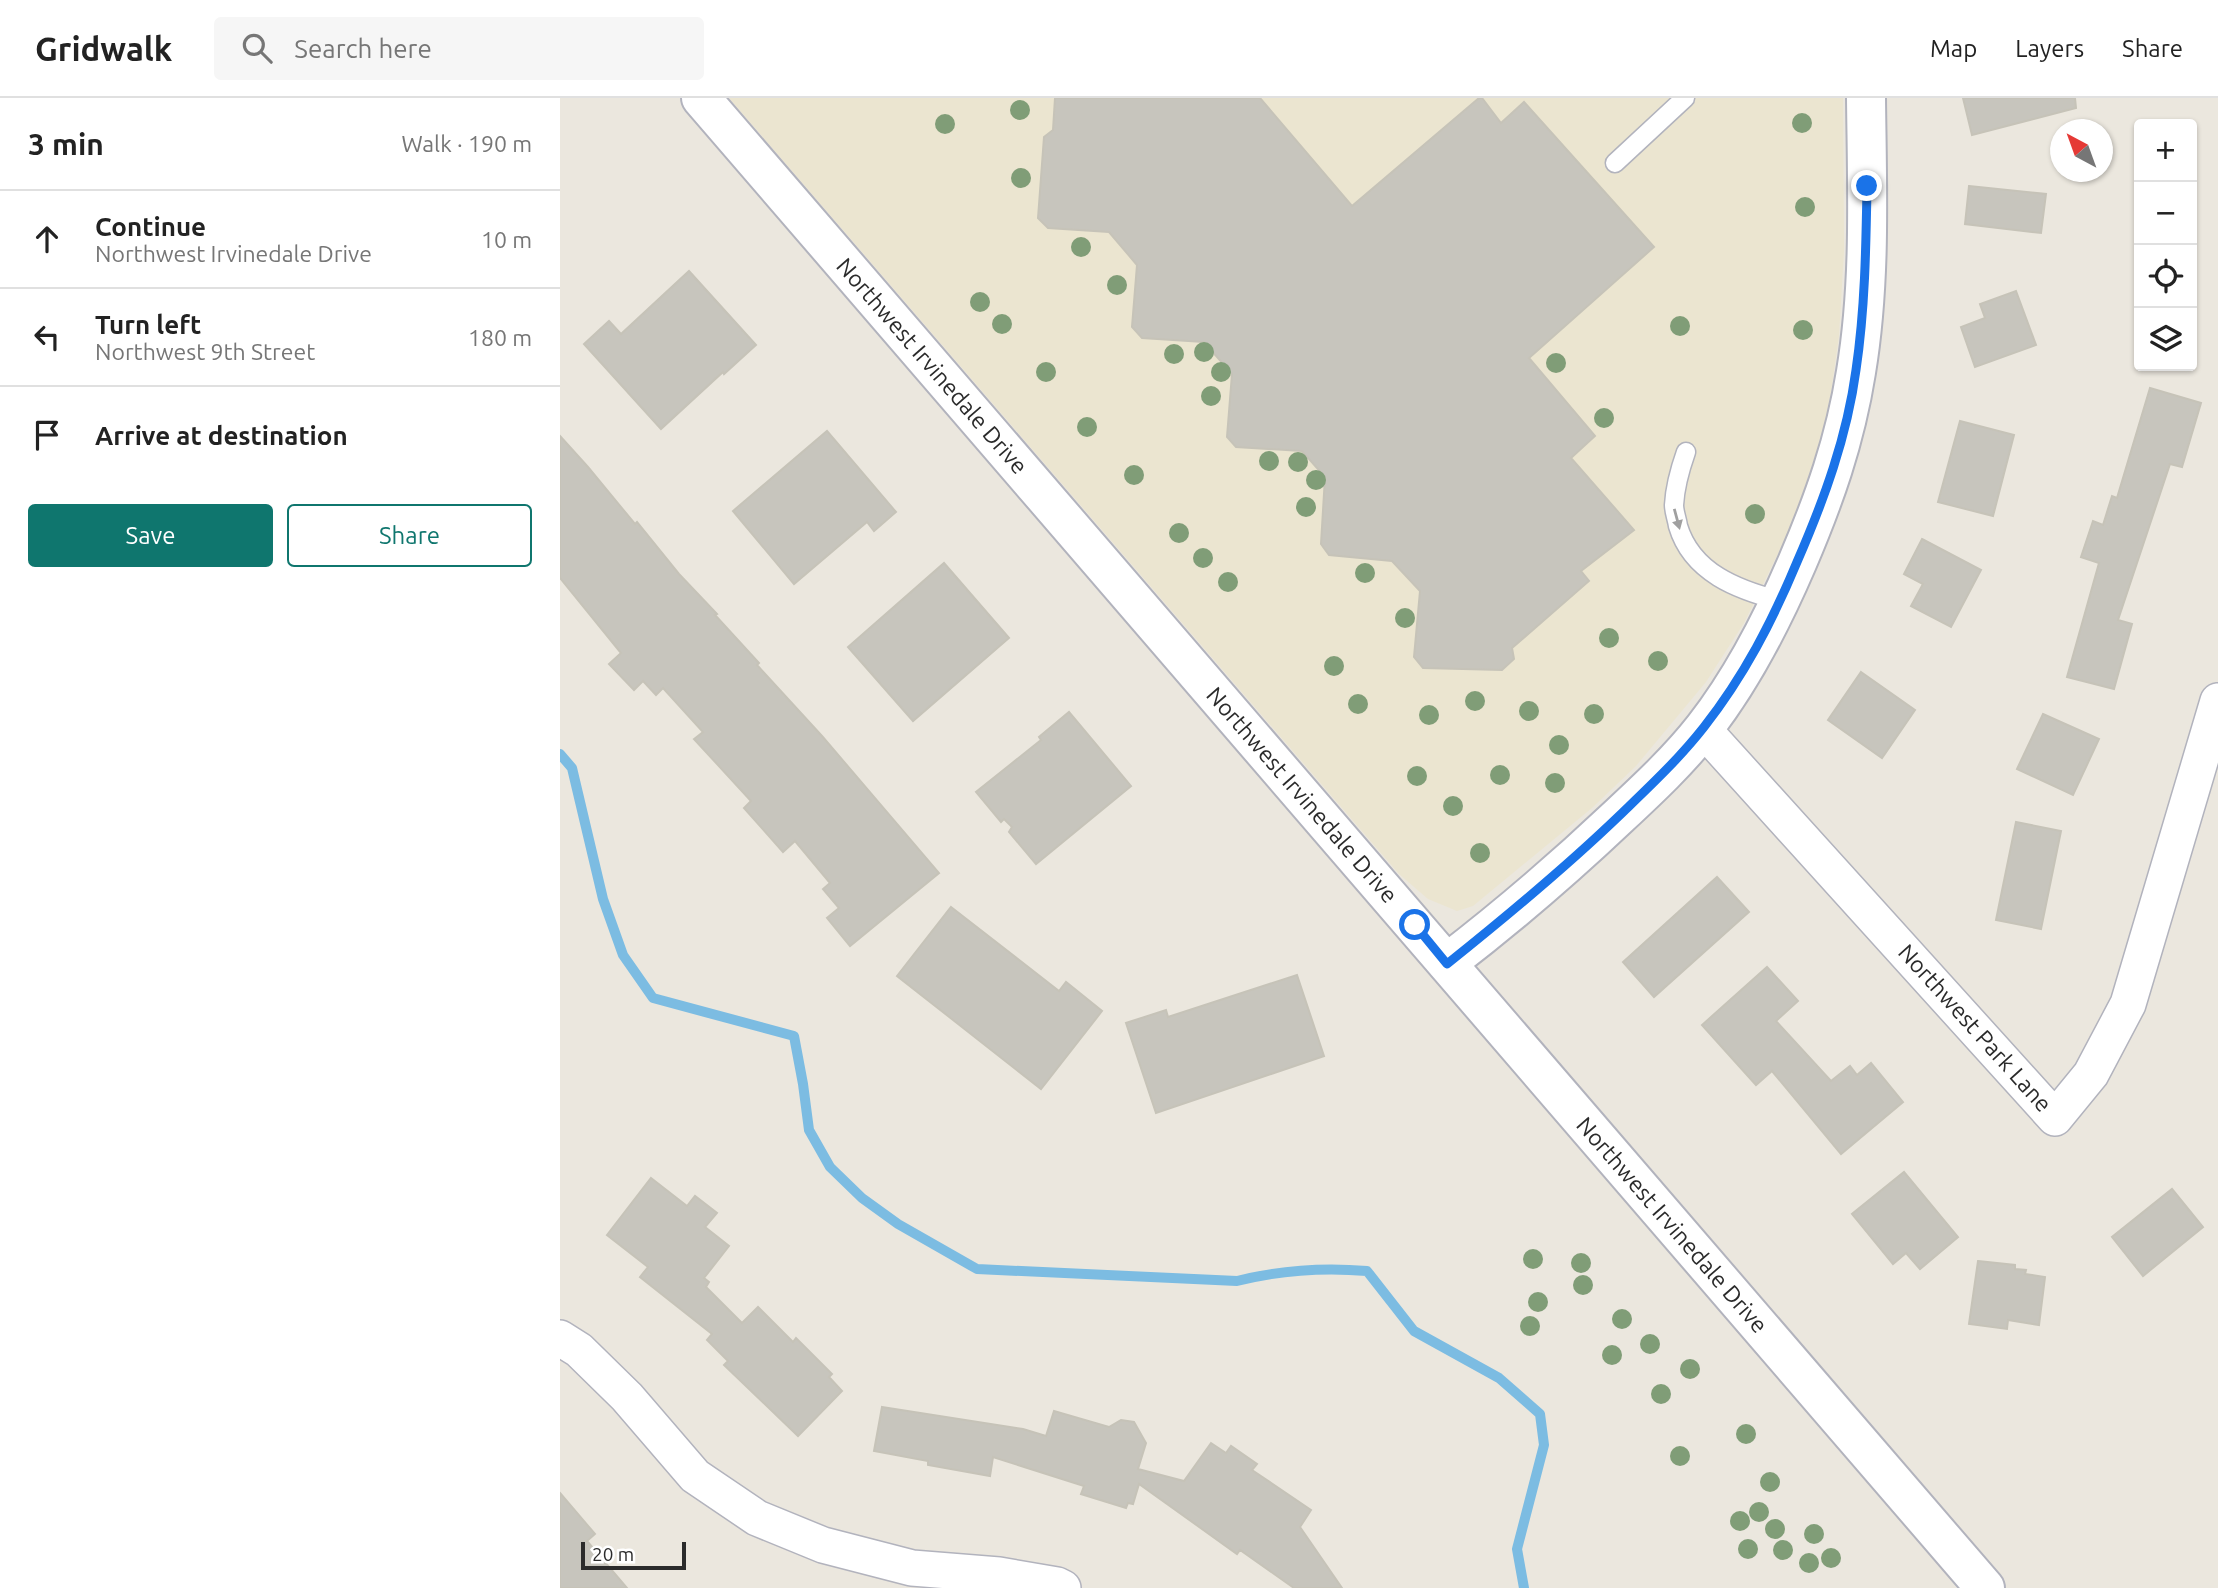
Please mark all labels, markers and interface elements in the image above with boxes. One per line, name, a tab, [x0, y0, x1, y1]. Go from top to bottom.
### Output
search box	[214, 17, 704, 80]
icon: search	[238, 29, 276, 67]
text: Gridwalk	[35, 30, 172, 67]
text: Search here	[294, 34, 432, 63]
text: Map	[1930, 35, 1977, 62]
text: Layers	[2015, 35, 2084, 62]
text: Share	[2122, 35, 2183, 62]
north arrow	[2050, 119, 2113, 182]
map controls	[2134, 119, 2197, 371]
button: +	[2134, 119, 2197, 182]
text: 3 min	[28, 127, 104, 161]
text: Walk · 190 m	[401, 131, 532, 156]
route end	[1851, 170, 1882, 201]
button: −	[2134, 182, 2197, 245]
text: Continue	[95, 212, 206, 241]
icon: ahead	[28, 220, 66, 258]
text: 10 m	[481, 227, 532, 252]
text: Northwest Irvinedale Drive	[95, 241, 372, 266]
button: locate	[2134, 245, 2197, 308]
street label: Northwest Irvinedale Drive	[832, 253, 1033, 478]
button: layers	[2134, 308, 2197, 371]
text: Turn left	[95, 310, 201, 339]
icon: left	[28, 318, 66, 356]
text: 180 m	[468, 325, 532, 350]
text: Northwest 9th Street	[95, 339, 315, 364]
icon: arrive	[28, 416, 66, 454]
text: Arrive at destination	[95, 421, 348, 450]
button: Save	[28, 504, 273, 567]
button: Share	[287, 504, 532, 567]
one-way arrow	[1672, 508, 1683, 530]
street label: Northwest Irvinedale Drive	[1202, 682, 1403, 907]
route start	[1399, 909, 1430, 940]
street label: Northwest Park Lane	[1894, 939, 2057, 1116]
street label: Northwest Irvinedale Drive	[1572, 1112, 1773, 1337]
scale bar	[581, 1539, 686, 1571]
text: 20 m	[592, 1543, 634, 1565]

